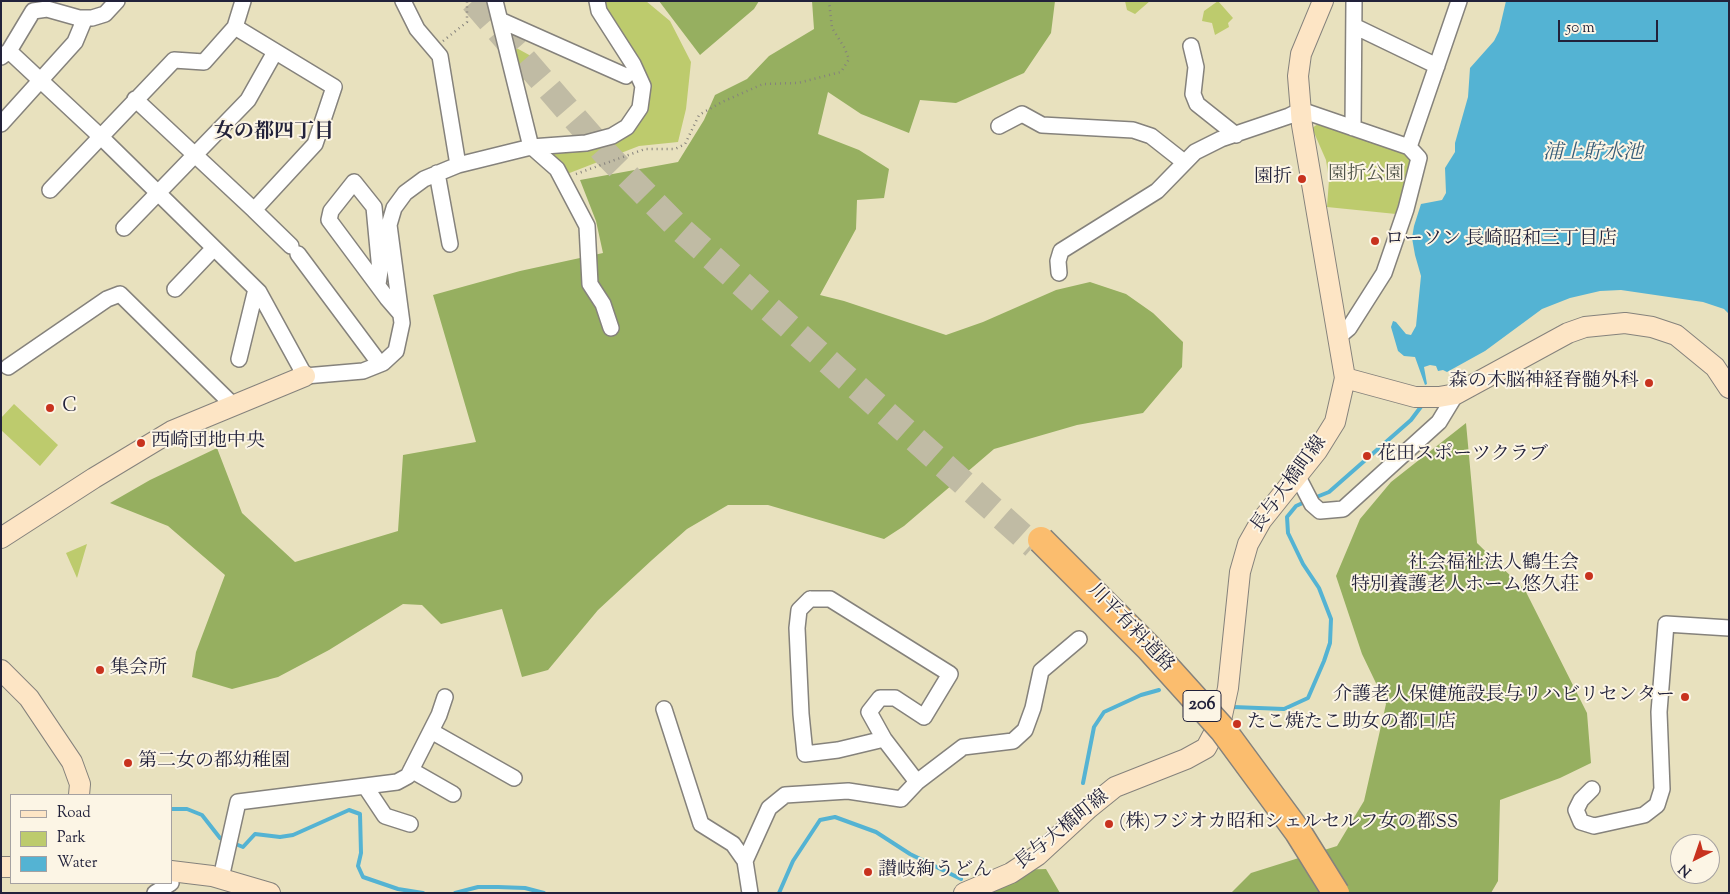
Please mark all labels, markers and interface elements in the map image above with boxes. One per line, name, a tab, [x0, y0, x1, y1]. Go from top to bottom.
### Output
scale bar	[1560, 10, 1660, 42]
text: 50 m	[1566, 18, 1595, 39]
district label: 女の都四丁目	[214, 122, 334, 146]
water label: 浦上貯水池	[1543, 143, 1643, 167]
park label: 園折公園	[1328, 165, 1404, 187]
place label: 園折	[1254, 168, 1292, 190]
marker: 園折	[1296, 173, 1308, 185]
place label: ローソン 長崎昭和三丁目店	[1385, 230, 1617, 252]
marker: ローソン 長崎昭和三丁目店	[1369, 235, 1381, 247]
place label: 森の木脳神経脊髄外科	[1449, 372, 1639, 394]
marker: 森の木脳神経脊髄外科	[1643, 377, 1655, 389]
place label: Ｃ	[60, 397, 79, 419]
marker: Ｃ	[44, 402, 56, 414]
place label: 西崎団地中央	[151, 432, 265, 454]
street label: 長与大橋町線	[1247, 432, 1333, 538]
marker: 西崎団地中央	[135, 437, 147, 449]
place label: 花田スポーツクラブ	[1377, 445, 1548, 467]
marker: 花田スポーツクラブ	[1361, 450, 1373, 462]
place label: 社会福祉法人鶴生会 特別養護老人ホーム悠久荘	[1351, 554, 1579, 598]
marker: 社会福祉法人鶴生会 特別養護老人ホーム悠久荘	[1583, 570, 1595, 582]
street label: 川平有料道路	[1082, 580, 1178, 678]
place label: 集会所	[110, 659, 167, 681]
marker: 集会所	[94, 664, 106, 676]
place label: 介護老人保健施設長与リハビリセンター	[1333, 686, 1675, 708]
road number: 206	[1183, 690, 1221, 721]
marker: 介護老人保健施設長与リハビリセンター	[1679, 691, 1691, 703]
place label: たこ焼たこ助女の都口店	[1247, 713, 1456, 735]
marker: たこ焼たこ助女の都口店	[1231, 718, 1243, 730]
place label: 第二女の都幼稚園	[138, 752, 290, 774]
marker: 第二女の都幼稚園	[122, 757, 134, 769]
street label: 長与大橋町線	[1012, 786, 1114, 876]
legend	[10, 794, 172, 884]
text: Road	[57, 803, 91, 824]
place label: (株)フジオカ昭和シェルセルフ女の都SS	[1119, 813, 1458, 835]
marker: (株)フジオカ昭和シェルセルフ女の都SS	[1103, 818, 1115, 830]
text: Park	[57, 828, 86, 849]
north arrow	[1670, 834, 1720, 884]
text: Water	[57, 853, 97, 874]
text: N	[1675, 858, 1697, 881]
place label: 讃岐絢うどん	[878, 861, 992, 883]
marker: 讃岐絢うどん	[862, 866, 874, 878]

